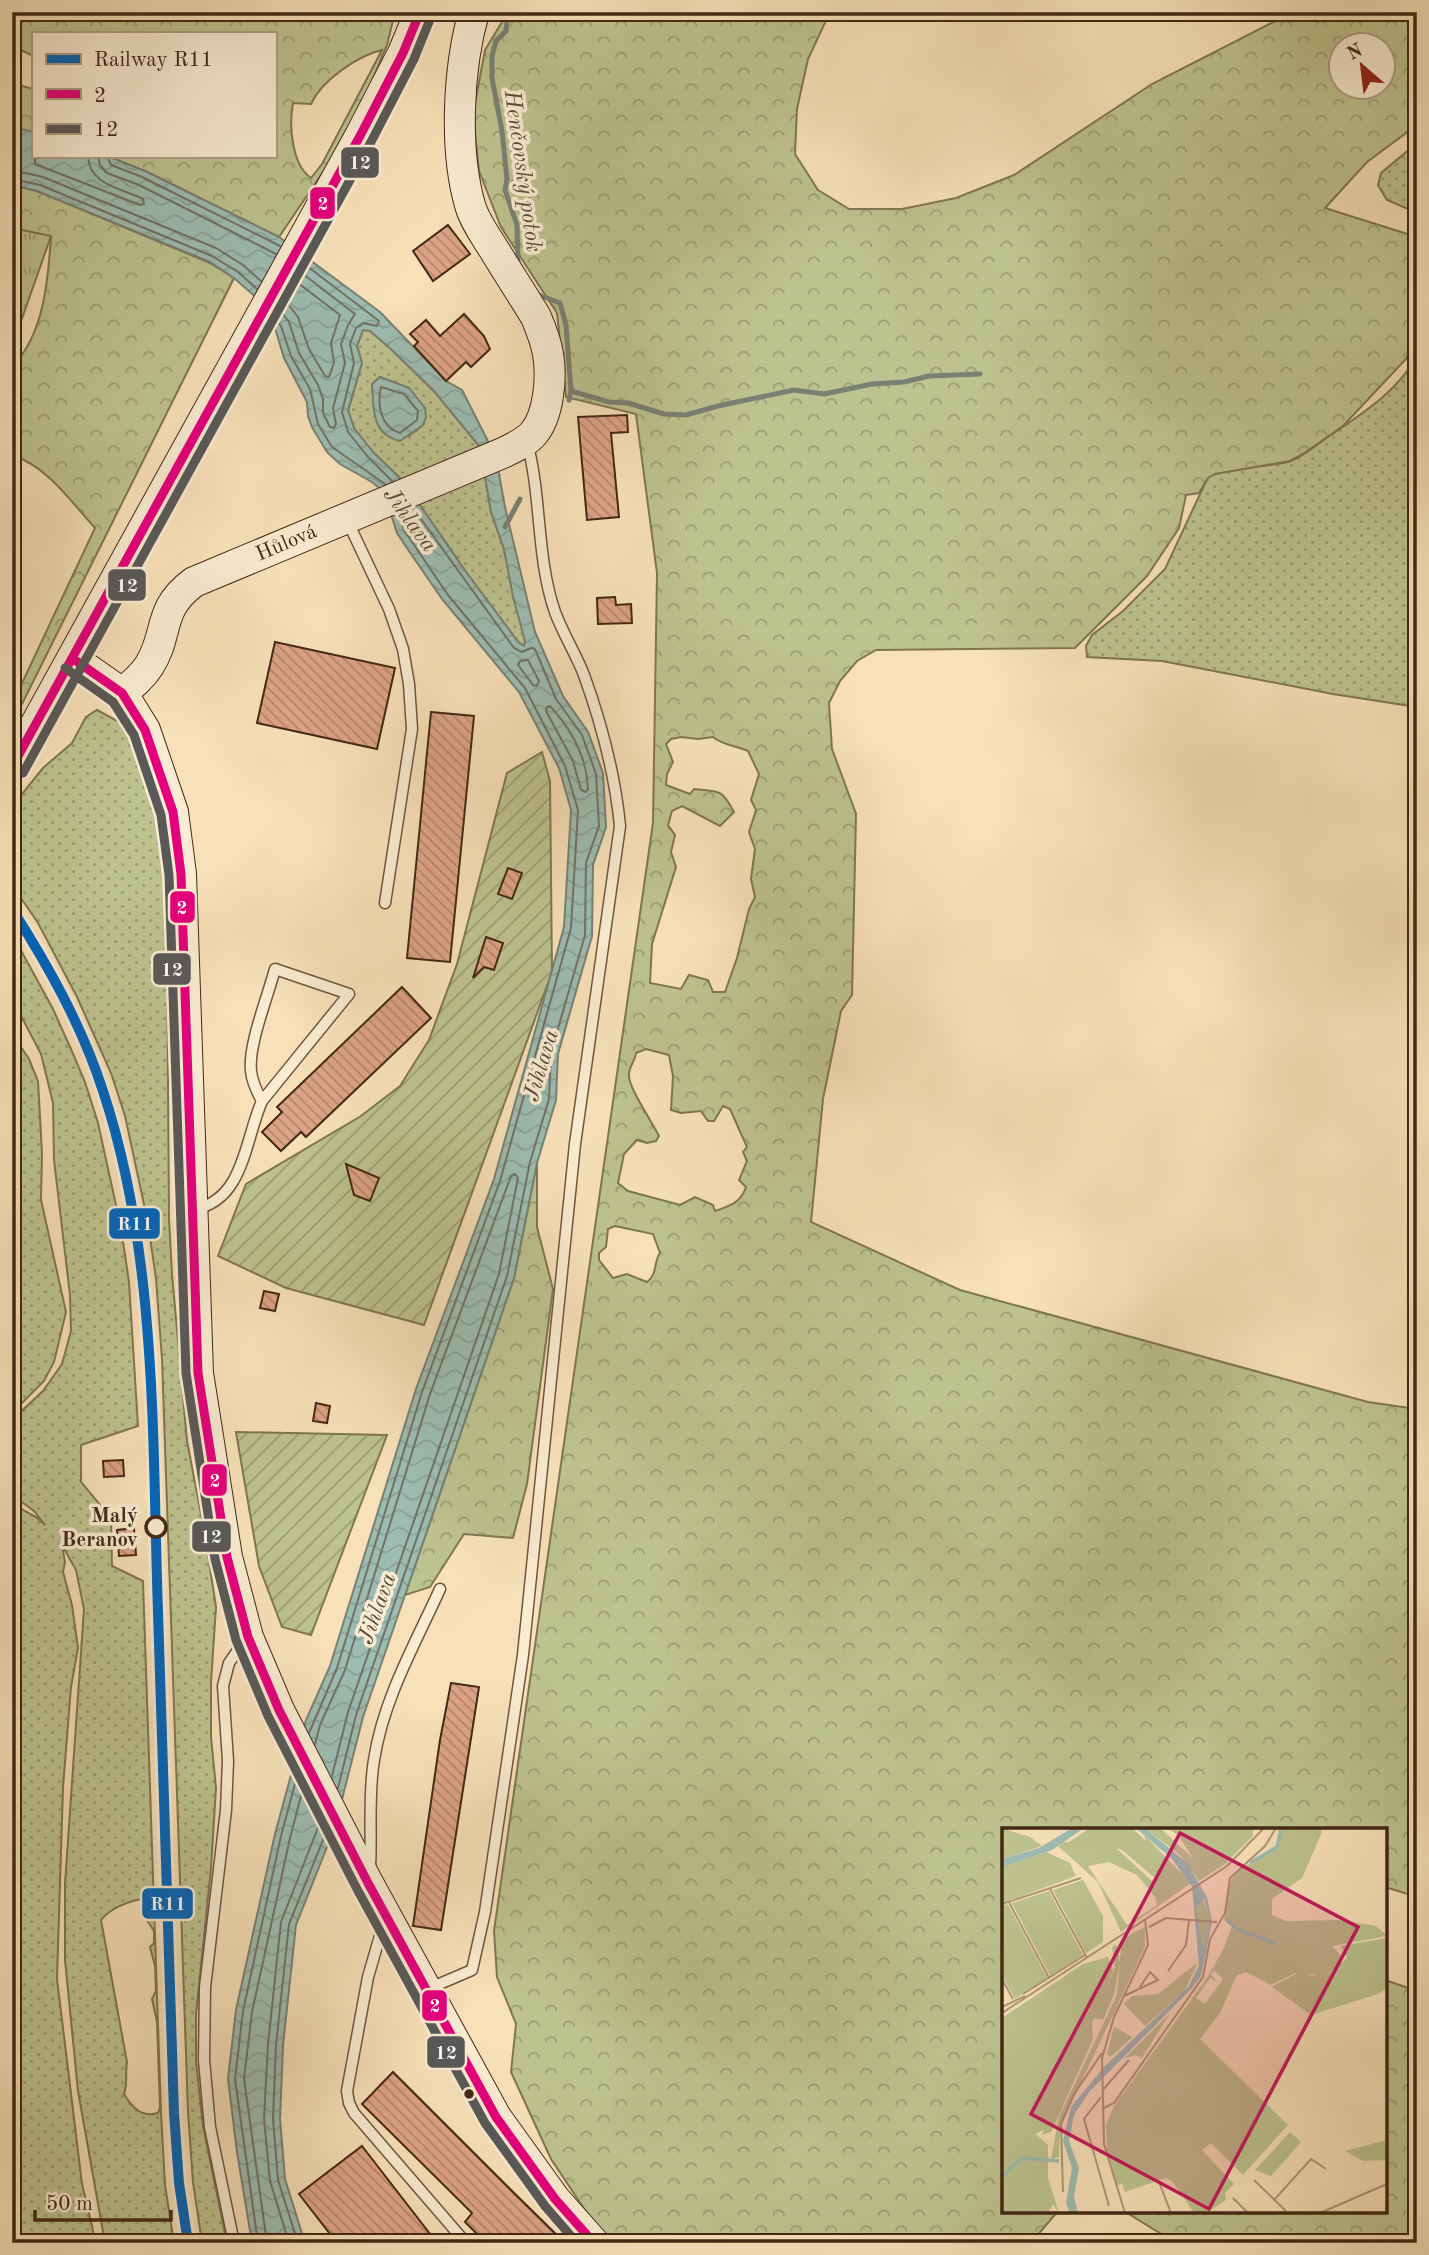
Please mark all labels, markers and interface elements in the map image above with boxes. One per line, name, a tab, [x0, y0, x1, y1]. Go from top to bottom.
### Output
legend	[32, 32, 276, 158]
north arrow	[1328, 32, 1398, 102]
text: N	[1344, 41, 1366, 65]
text: Railway R11	[94, 50, 213, 71]
text: 2	[94, 86, 106, 107]
water label: Henčovský potok	[499, 88, 545, 254]
text: 12	[94, 120, 118, 141]
line badge: 12	[340, 146, 380, 179]
text: 12	[349, 155, 371, 174]
line badge: 2	[309, 186, 336, 220]
text: 2	[317, 196, 329, 215]
water label: Jihlava	[379, 483, 441, 556]
street label: Hůlová	[253, 521, 320, 566]
line badge: 12	[107, 568, 147, 602]
text: 12	[116, 578, 138, 597]
line badge: 2	[169, 890, 196, 924]
text: 2	[176, 900, 188, 919]
line badge: 12	[152, 952, 192, 986]
text: 12	[161, 962, 183, 981]
water label: Jihlava	[520, 1027, 563, 1104]
line badge: R11	[108, 1207, 161, 1240]
text: R11	[117, 1216, 153, 1235]
line badge: 2	[201, 1463, 228, 1497]
text: 2	[209, 1473, 221, 1492]
place label: Malý Beranov	[61, 1506, 138, 1551]
marker: Malý Beranov	[145, 1516, 167, 1538]
line badge: 12	[191, 1520, 232, 1553]
text: 12	[200, 1529, 222, 1548]
water label: Jihlava	[354, 1570, 401, 1647]
inset map	[1002, 1828, 1387, 2213]
line badge: R11	[141, 1887, 194, 1920]
text: R11	[150, 1896, 186, 1915]
line badge: 2	[421, 1989, 448, 2022]
text: 2	[429, 1998, 441, 2017]
line badge: 12	[426, 2035, 466, 2069]
text: 12	[435, 2045, 457, 2064]
unlabelled marker	[462, 2087, 476, 2101]
scale bar	[35, 2178, 172, 2222]
text: 50 m	[46, 2194, 93, 2215]

